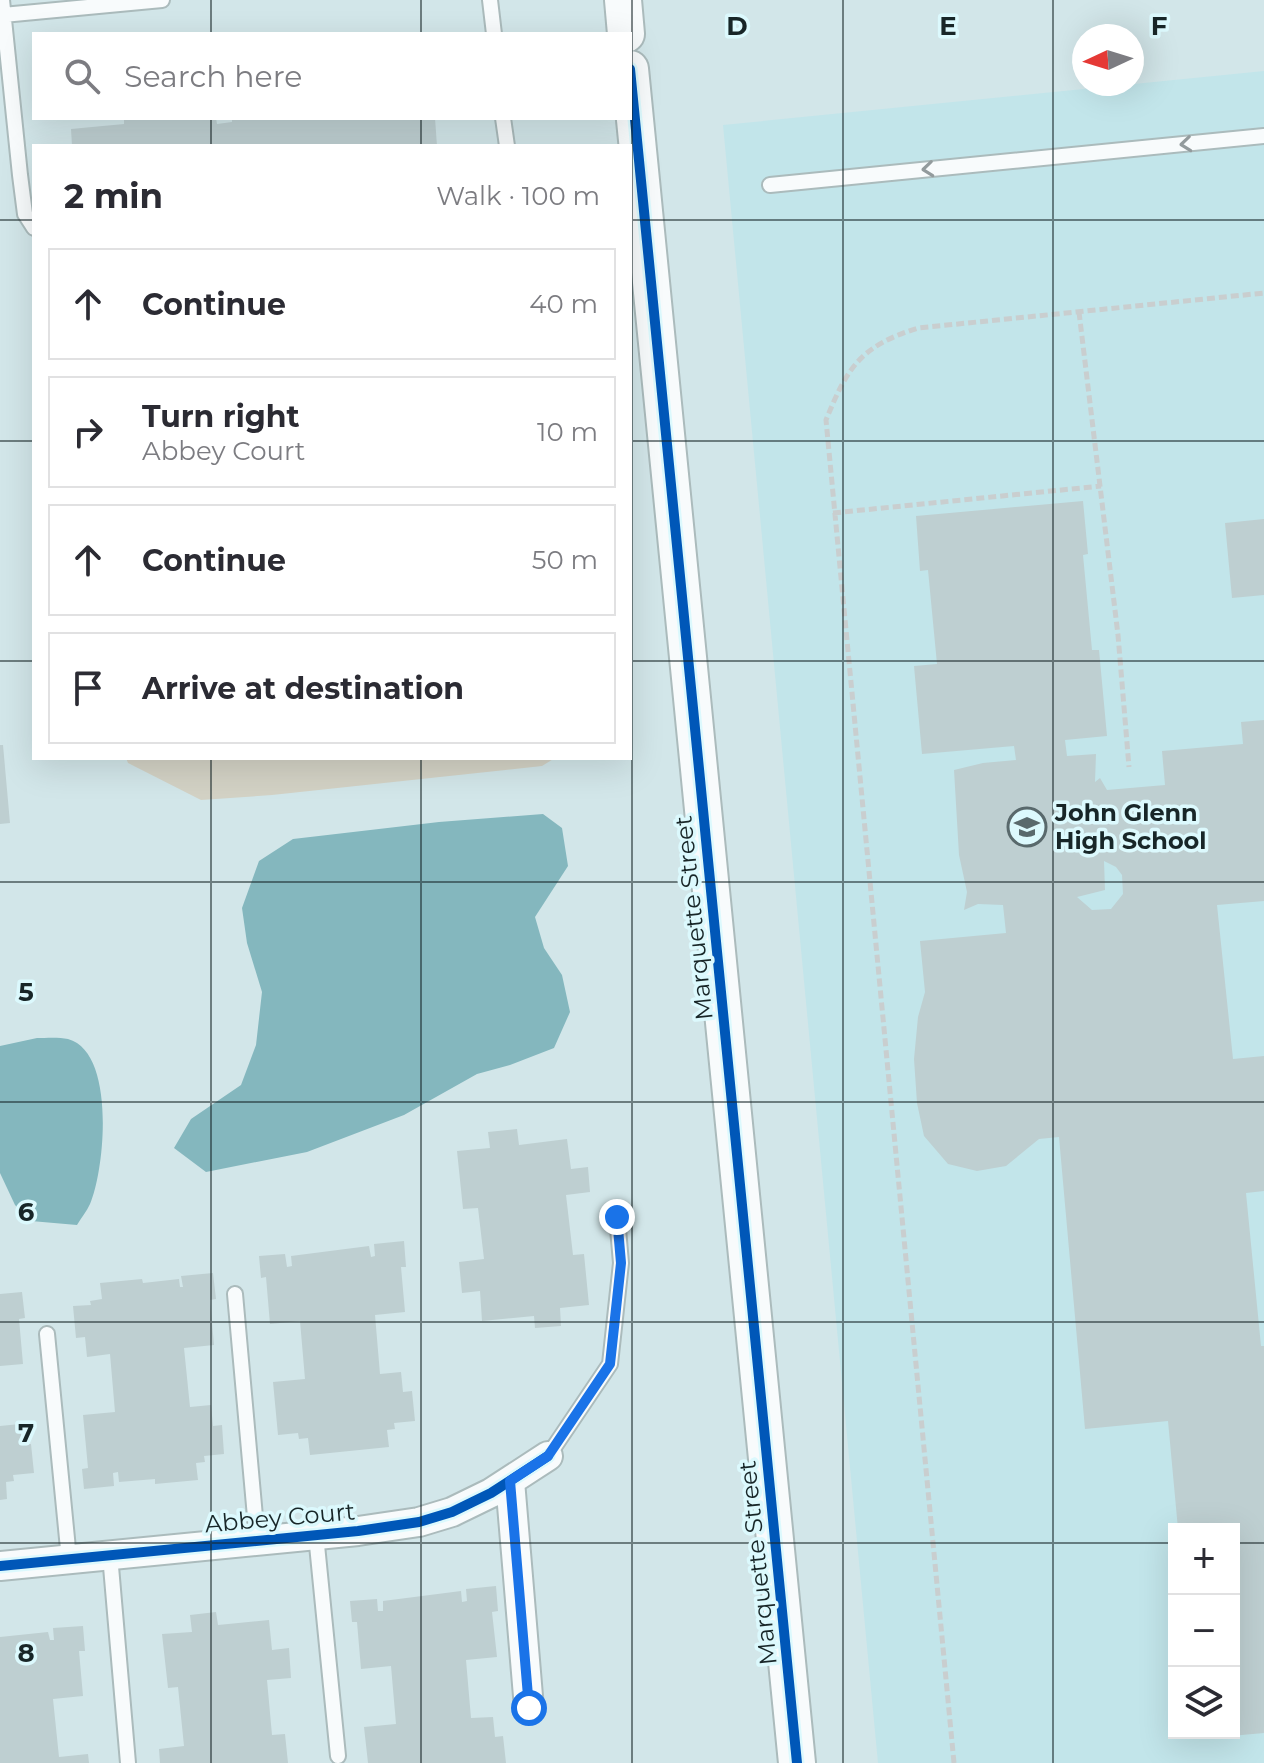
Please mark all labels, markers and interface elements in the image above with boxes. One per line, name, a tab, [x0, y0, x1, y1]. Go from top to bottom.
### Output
text: D	[726, 10, 748, 42]
text: E	[939, 10, 957, 42]
text: F	[1151, 10, 1167, 42]
north arrow	[1072, 24, 1144, 96]
search box	[32, 32, 632, 120]
icon: search	[60, 54, 104, 98]
text: Search here	[124, 58, 302, 95]
one-way arrow	[1179, 135, 1192, 152]
one-way arrow	[921, 161, 934, 178]
text: 2 min	[64, 175, 163, 217]
text: Walk · 100 m	[436, 180, 600, 212]
icon: ahead	[66, 282, 110, 326]
text: Continue	[142, 286, 286, 323]
text: 40 m	[529, 288, 598, 320]
text: Turn right	[142, 398, 299, 435]
icon: right	[66, 410, 110, 454]
text: 10 m	[537, 416, 598, 448]
text: Abbey Court	[142, 435, 305, 467]
icon: ahead	[66, 538, 110, 582]
text: Continue	[142, 542, 286, 579]
text: 50 m	[532, 544, 598, 576]
icon: arrive	[66, 666, 110, 710]
text: Arrive at destination	[142, 670, 464, 707]
place label: John Glenn High School	[1054, 798, 1207, 855]
school or university icon: John Glenn High School	[1006, 806, 1048, 848]
street label: Marquette Street	[668, 814, 719, 1022]
text: 5	[18, 976, 34, 1008]
text: 6	[18, 1196, 35, 1228]
route end	[599, 1199, 635, 1235]
text: 7	[18, 1417, 34, 1449]
street label: Marquette Street	[732, 1459, 783, 1667]
street label: Abbey Court	[204, 1496, 357, 1539]
map controls	[1168, 1523, 1240, 1739]
button: +	[1168, 1523, 1240, 1595]
button: −	[1168, 1595, 1240, 1667]
text: 8	[17, 1637, 35, 1669]
button: layers	[1168, 1667, 1240, 1739]
route start	[511, 1690, 547, 1726]

